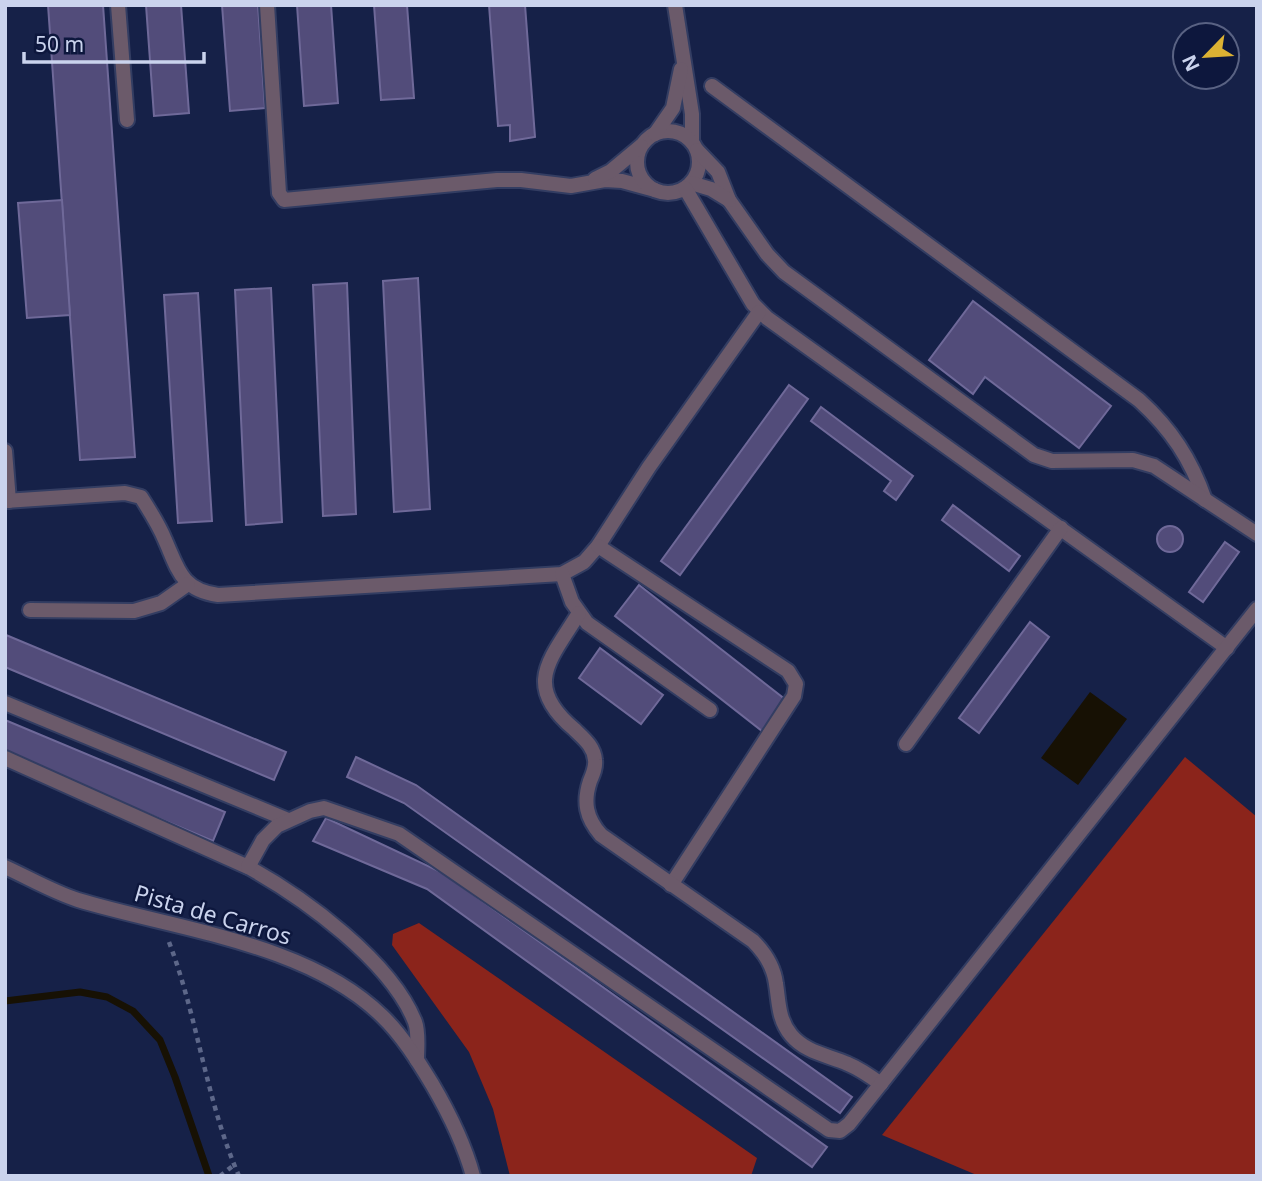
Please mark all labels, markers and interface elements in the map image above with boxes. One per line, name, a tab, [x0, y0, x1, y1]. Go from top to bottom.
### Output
scale bar	[24, 21, 205, 65]
north arrow	[1171, 21, 1241, 91]
text: 50 m	[35, 30, 84, 58]
text: N	[1176, 51, 1206, 76]
street label: Pista de Carros	[131, 876, 295, 952]

